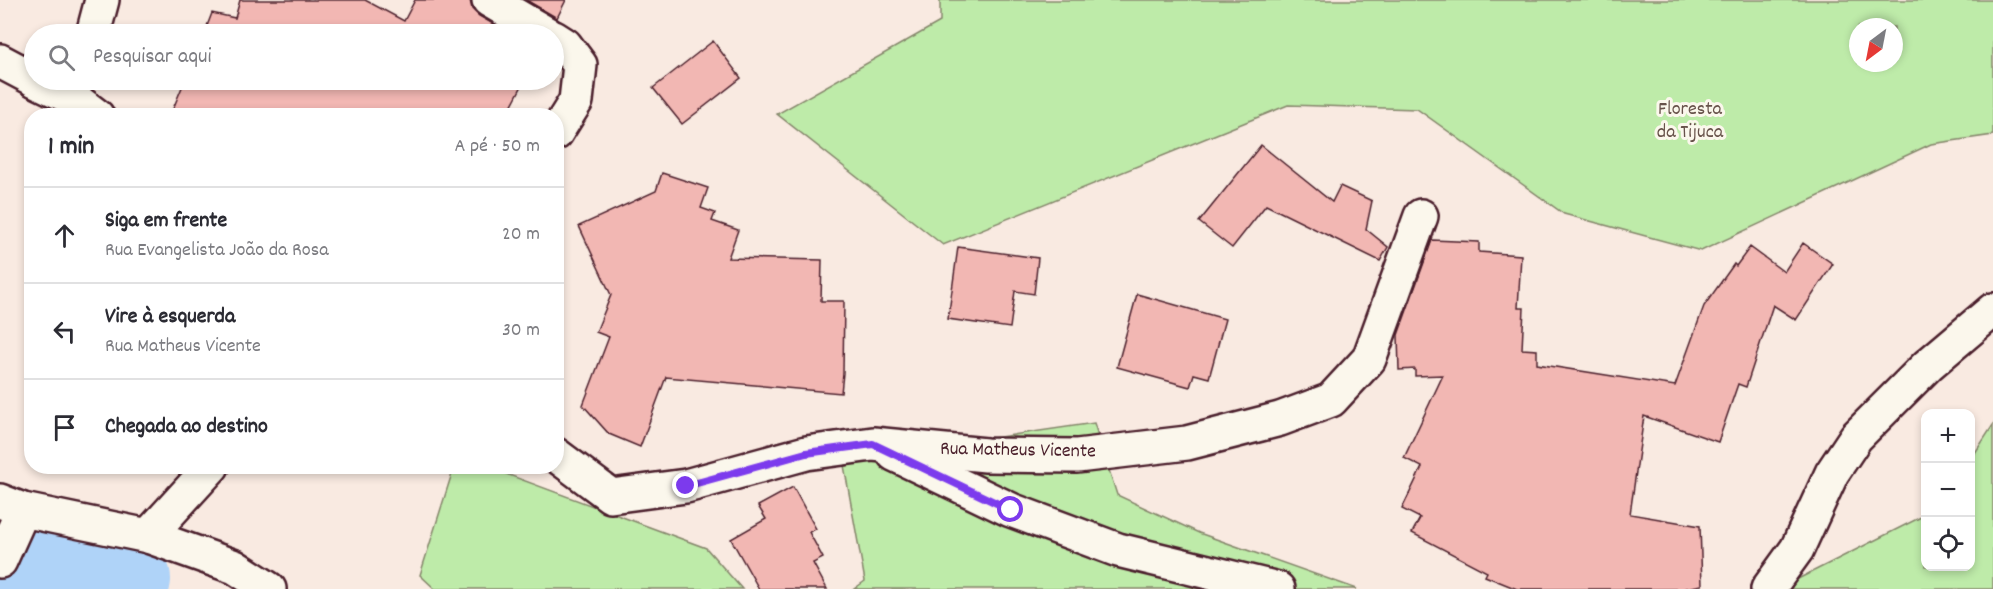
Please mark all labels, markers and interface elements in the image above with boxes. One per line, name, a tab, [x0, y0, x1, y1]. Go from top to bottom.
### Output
north arrow	[1849, 18, 1903, 72]
search box	[24, 24, 564, 90]
icon: search	[45, 41, 78, 74]
text: Pesquisar aqui	[93, 42, 212, 73]
park label: Floresta da Tijuca	[1657, 96, 1724, 147]
text: 1 min	[48, 129, 94, 166]
text: A pé · 50 m	[454, 133, 540, 161]
text: Siga em frente	[105, 206, 227, 237]
icon: ahead	[48, 219, 81, 252]
text: 20 m	[502, 221, 540, 249]
text: Rua Evangelista João da Rosa	[105, 237, 329, 265]
text: Vire à esquerda	[105, 302, 235, 333]
icon: left	[48, 315, 81, 348]
text: 30 m	[502, 317, 540, 345]
text: Rua Matheus Vicente	[105, 333, 261, 361]
map controls	[1921, 409, 1975, 571]
button: +	[1921, 409, 1975, 463]
icon: arrive	[48, 411, 81, 444]
text: Chegada ao destino	[105, 412, 268, 443]
street label: Rua Matheus Vicente	[940, 436, 1096, 466]
button: −	[1921, 463, 1975, 517]
route end	[672, 472, 698, 498]
route start	[997, 496, 1023, 522]
button: locate	[1921, 517, 1975, 571]

